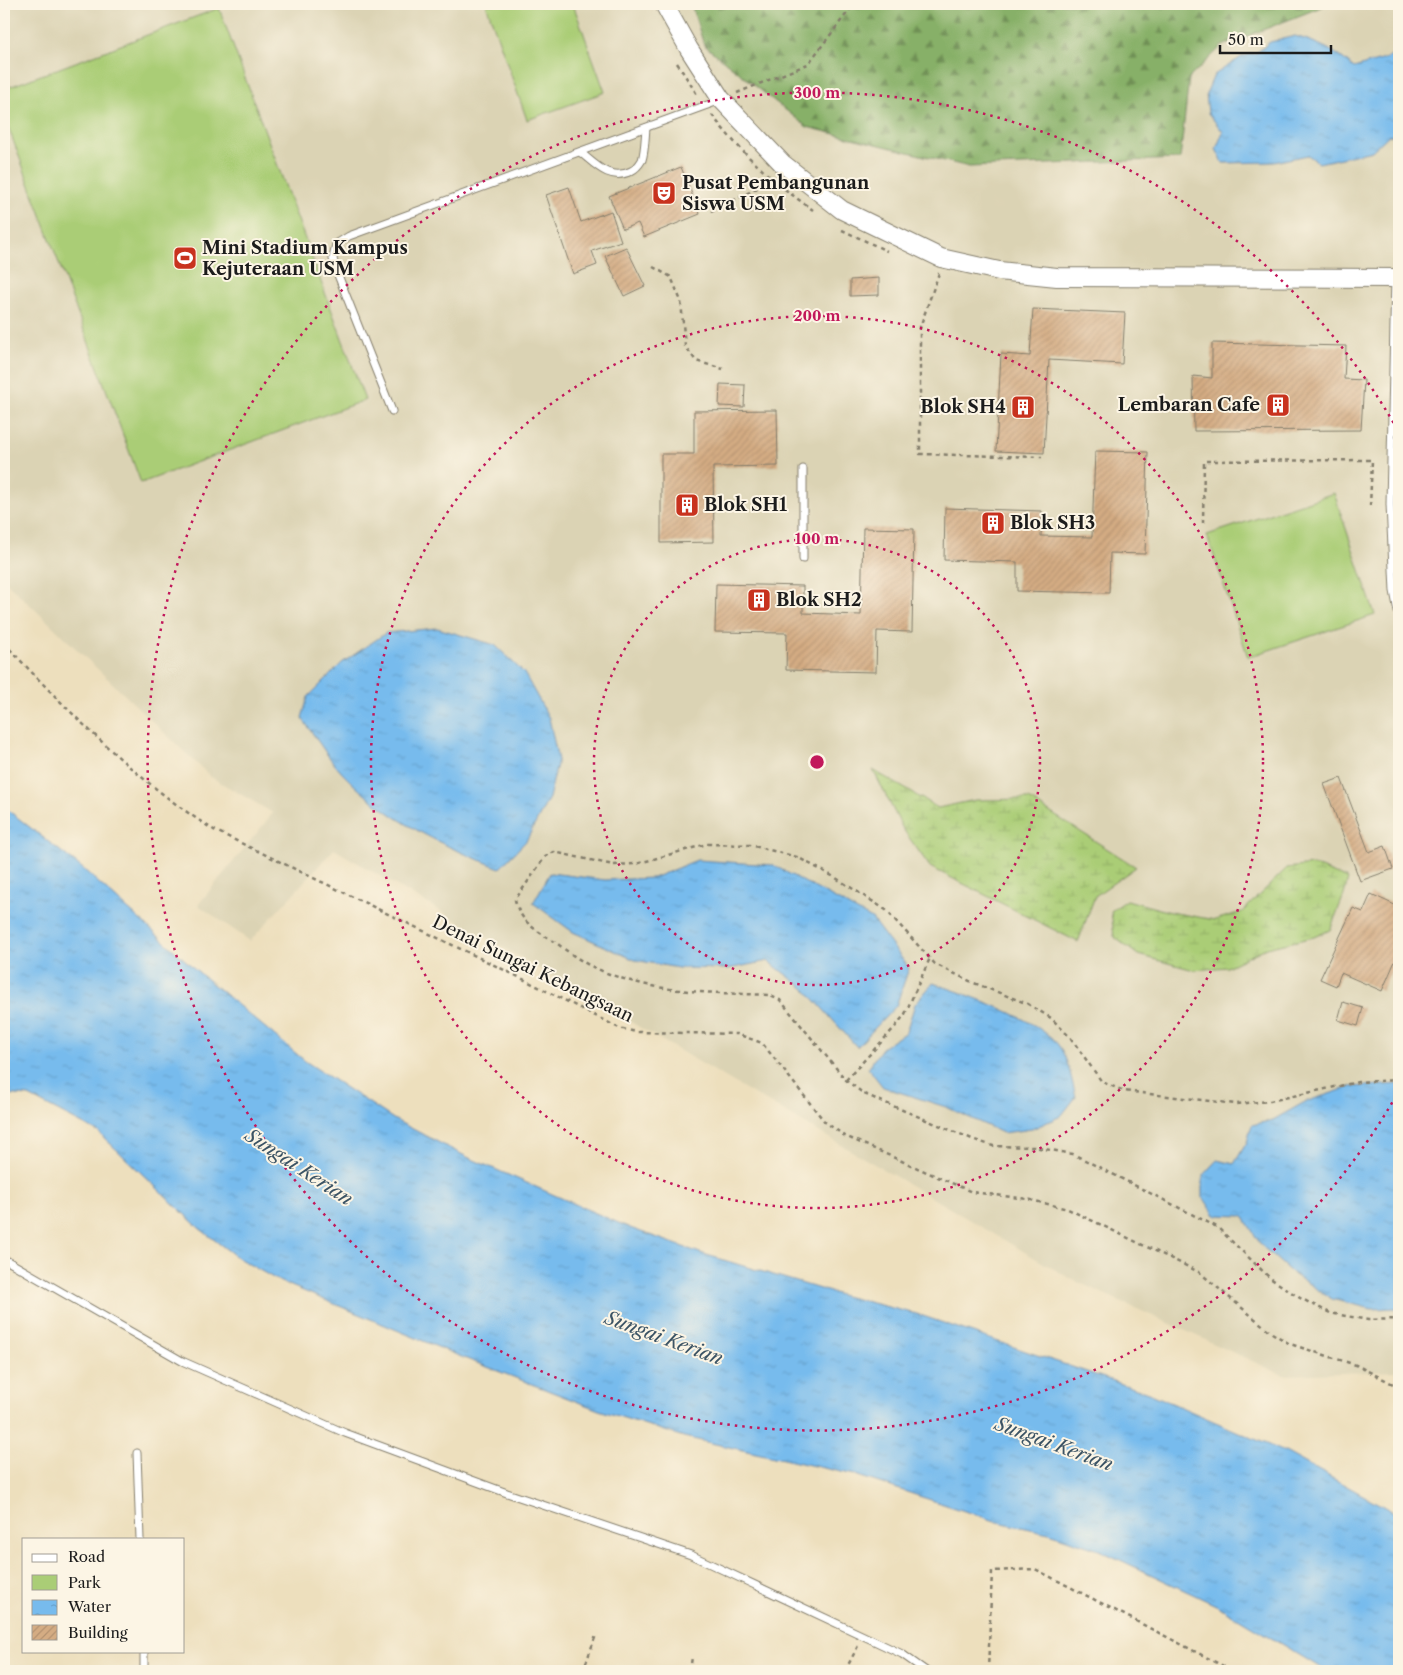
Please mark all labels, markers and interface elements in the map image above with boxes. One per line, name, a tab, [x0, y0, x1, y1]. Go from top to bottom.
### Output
scale bar	[1220, 22, 1332, 54]
text: 50 m	[1228, 30, 1264, 49]
text: 300 m	[794, 83, 840, 102]
place label: Pusat Pembangunan Siswa USM	[682, 172, 870, 215]
theatre icon: Pusat Pembangunan Siswa USM	[651, 180, 677, 206]
place label: Mini Stadium Kampus Kejuteraan USM	[202, 237, 408, 280]
sports icon: Mini Stadium Kampus Kejuteraan USM	[172, 245, 198, 271]
text: 200 m	[794, 306, 840, 325]
building icon: Lembaran Cafe	[1265, 392, 1291, 418]
building icon: Blok SH4	[1010, 394, 1036, 420]
place label: Lembaran Cafe	[1118, 394, 1260, 416]
place label: Blok SH4	[920, 396, 1006, 418]
building icon: Blok SH1	[674, 492, 700, 518]
place label: Blok SH1	[704, 494, 787, 516]
building icon: Blok SH3	[980, 510, 1006, 536]
place label: Blok SH3	[1010, 512, 1095, 534]
text: 100 m	[795, 529, 839, 548]
building icon: Blok SH2	[746, 587, 772, 613]
place label: Blok SH2	[776, 589, 862, 611]
centre of rings	[808, 753, 826, 771]
street label: Denai Sungai Kebangsaan	[429, 911, 637, 1027]
water label: Sungai Kerian	[240, 1123, 357, 1210]
water label: Sungai Kerian	[601, 1306, 726, 1370]
water label: Sungai Kerian	[991, 1412, 1116, 1476]
legend	[22, 1538, 185, 1652]
text: Road	[68, 1547, 105, 1566]
text: Park	[68, 1573, 102, 1592]
text: Water	[67, 1597, 112, 1616]
text: Building	[68, 1623, 128, 1642]

